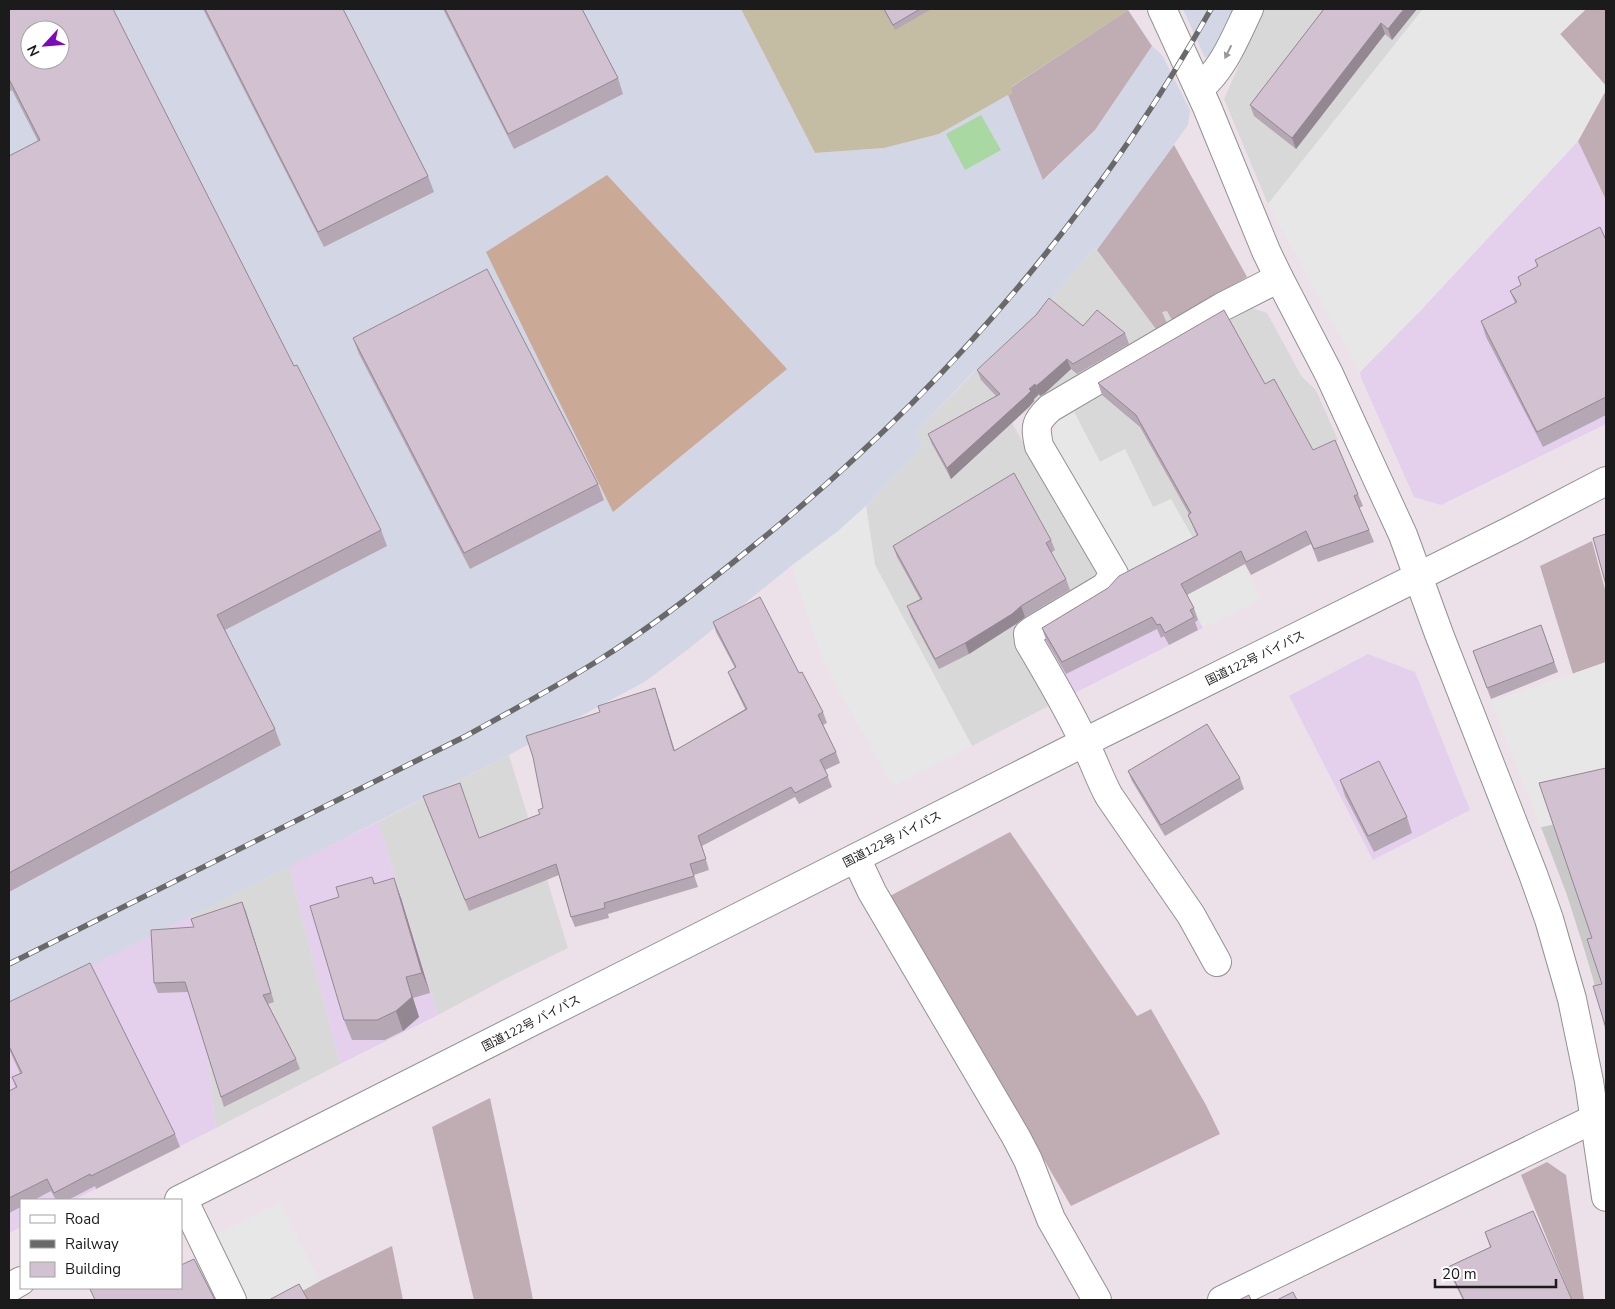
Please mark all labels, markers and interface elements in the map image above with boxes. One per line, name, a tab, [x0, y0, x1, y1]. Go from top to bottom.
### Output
north arrow	[20, 20, 70, 70]
text: N	[23, 42, 45, 59]
one-way arrow	[1224, 45, 1232, 59]
street label: 国道122号 バイパス	[1203, 627, 1307, 689]
street label: 国道122号 バイパス	[840, 807, 944, 871]
street label: 国道122号 バイパス	[479, 991, 583, 1055]
legend	[20, 1199, 182, 1289]
text: Road	[65, 1209, 100, 1229]
text: Railway	[65, 1234, 119, 1254]
scale bar	[1435, 1256, 1556, 1288]
text: Building	[65, 1259, 121, 1279]
text: 20 m	[1442, 1264, 1477, 1284]

